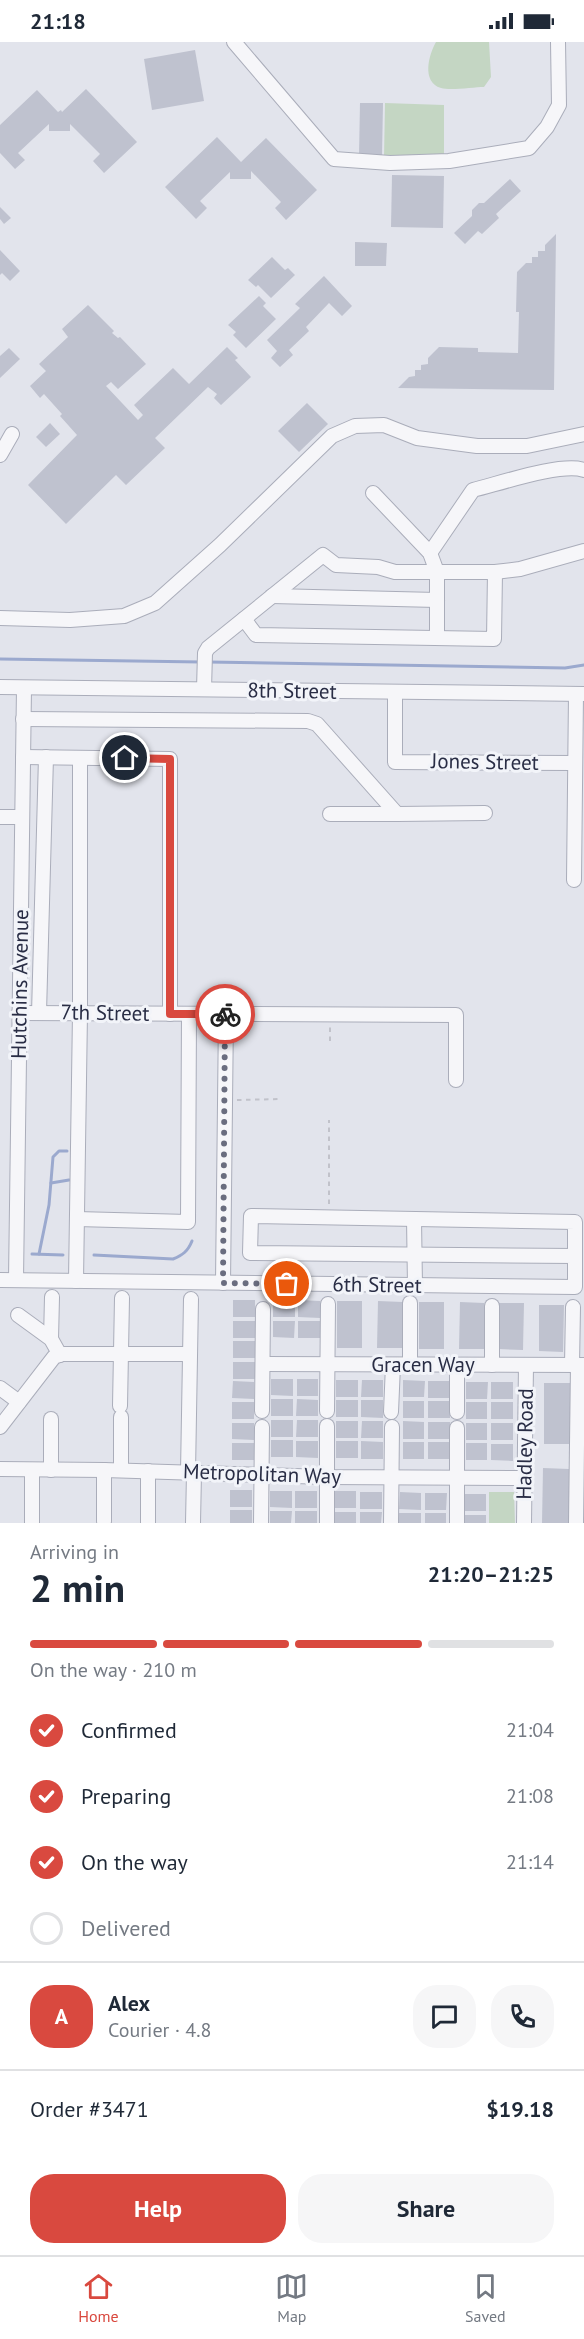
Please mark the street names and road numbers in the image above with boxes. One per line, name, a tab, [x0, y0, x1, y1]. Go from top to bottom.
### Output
street label: 8th Street	[247, 676, 337, 705]
street label: Jones Street	[430, 747, 539, 776]
street label: Hutchins Avenue	[5, 909, 34, 1059]
street label: 7th Street	[60, 998, 150, 1027]
street label: 6th Street	[332, 1270, 422, 1299]
street label: Gracen Way	[371, 1351, 475, 1378]
street label: Hadley Road	[510, 1388, 539, 1500]
street label: Metropolitan Way	[183, 1457, 342, 1490]

